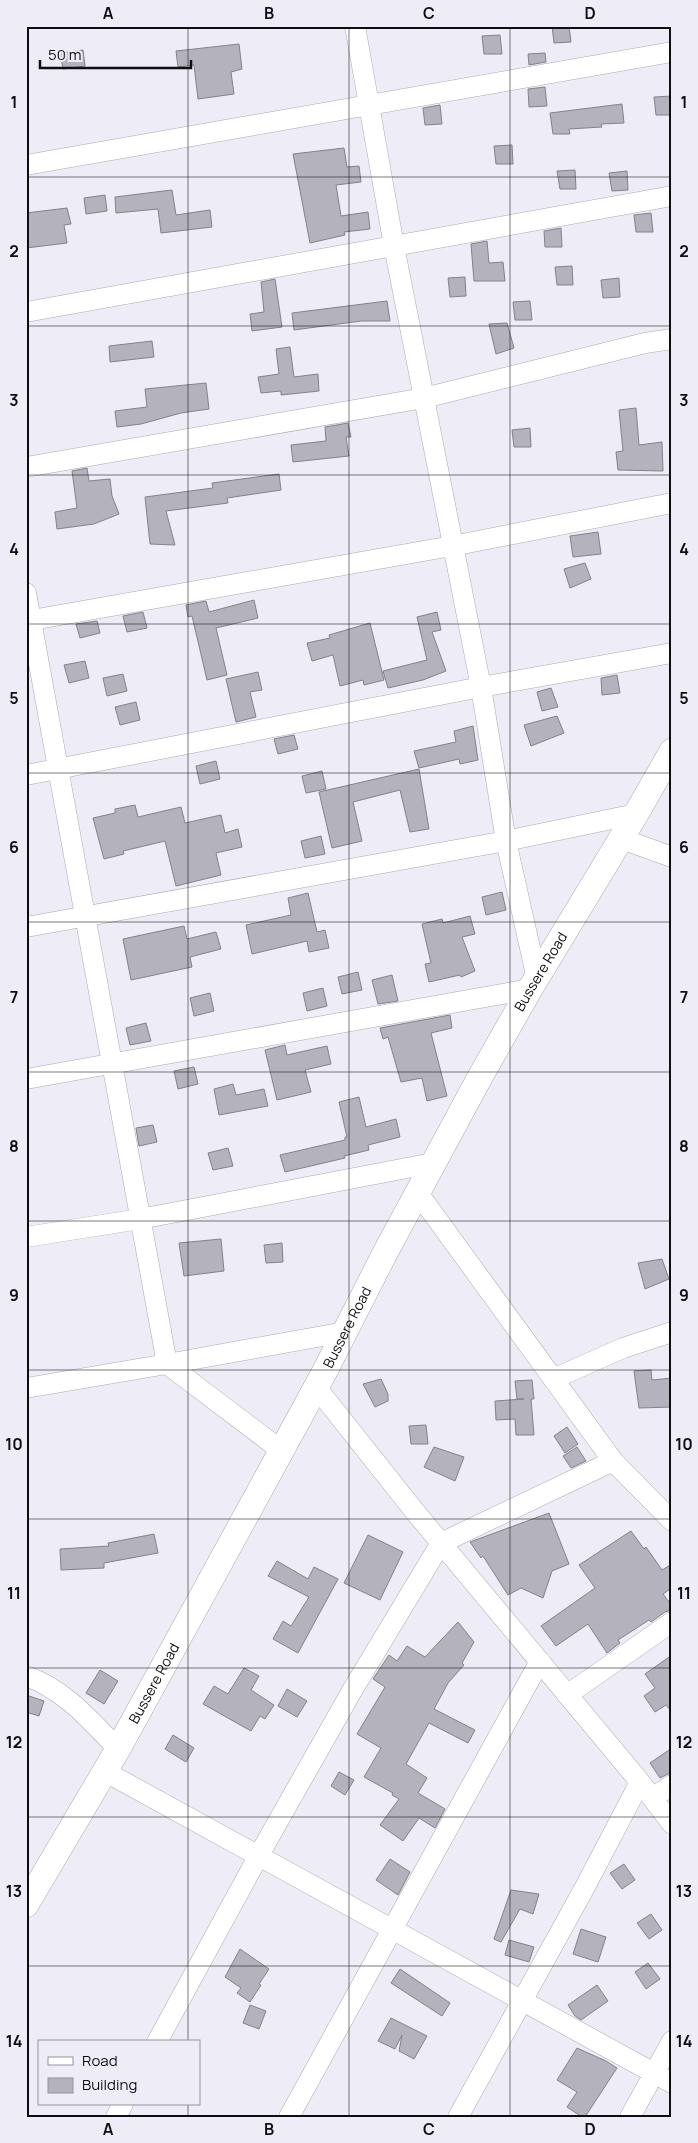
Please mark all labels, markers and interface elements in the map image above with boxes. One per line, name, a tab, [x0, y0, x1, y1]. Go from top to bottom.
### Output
text: A	[103, 2, 114, 24]
text: B	[264, 2, 274, 24]
text: C	[423, 2, 435, 24]
text: D	[584, 2, 596, 24]
scale bar	[40, 38, 191, 70]
text: 50 m	[48, 44, 82, 65]
text: 1	[10, 91, 18, 113]
text: 1	[680, 91, 688, 113]
text: 2	[9, 240, 19, 262]
text: 2	[679, 240, 689, 262]
text: 3	[9, 389, 19, 411]
text: 3	[679, 389, 689, 411]
text: 4	[9, 538, 19, 560]
text: 4	[679, 538, 689, 560]
text: 5	[9, 687, 19, 709]
text: 5	[679, 687, 689, 709]
text: 6	[9, 836, 19, 858]
text: 6	[679, 836, 689, 858]
street label: Bussere Road	[509, 928, 571, 1014]
text: 7	[10, 986, 18, 1008]
text: 7	[680, 986, 688, 1008]
text: 8	[9, 1135, 19, 1157]
text: 8	[679, 1135, 689, 1157]
street label: Bussere Road	[318, 1283, 375, 1371]
text: 9	[9, 1284, 19, 1306]
text: 9	[679, 1284, 689, 1306]
text: 10	[5, 1433, 23, 1455]
text: 10	[675, 1433, 693, 1455]
text: 11	[7, 1582, 21, 1604]
text: 11	[677, 1582, 691, 1604]
street label: Bussere Road	[124, 1640, 183, 1727]
text: 12	[6, 1731, 22, 1753]
text: 12	[676, 1731, 692, 1753]
text: 13	[6, 1880, 22, 1902]
text: 13	[676, 1880, 692, 1902]
text: 14	[6, 2030, 22, 2052]
text: 14	[676, 2030, 692, 2052]
legend	[38, 2040, 200, 2106]
text: Road	[82, 2050, 118, 2071]
text: Building	[82, 2074, 137, 2095]
text: A	[103, 2118, 114, 2140]
text: B	[264, 2118, 274, 2140]
text: C	[423, 2118, 435, 2140]
text: D	[584, 2118, 596, 2140]

